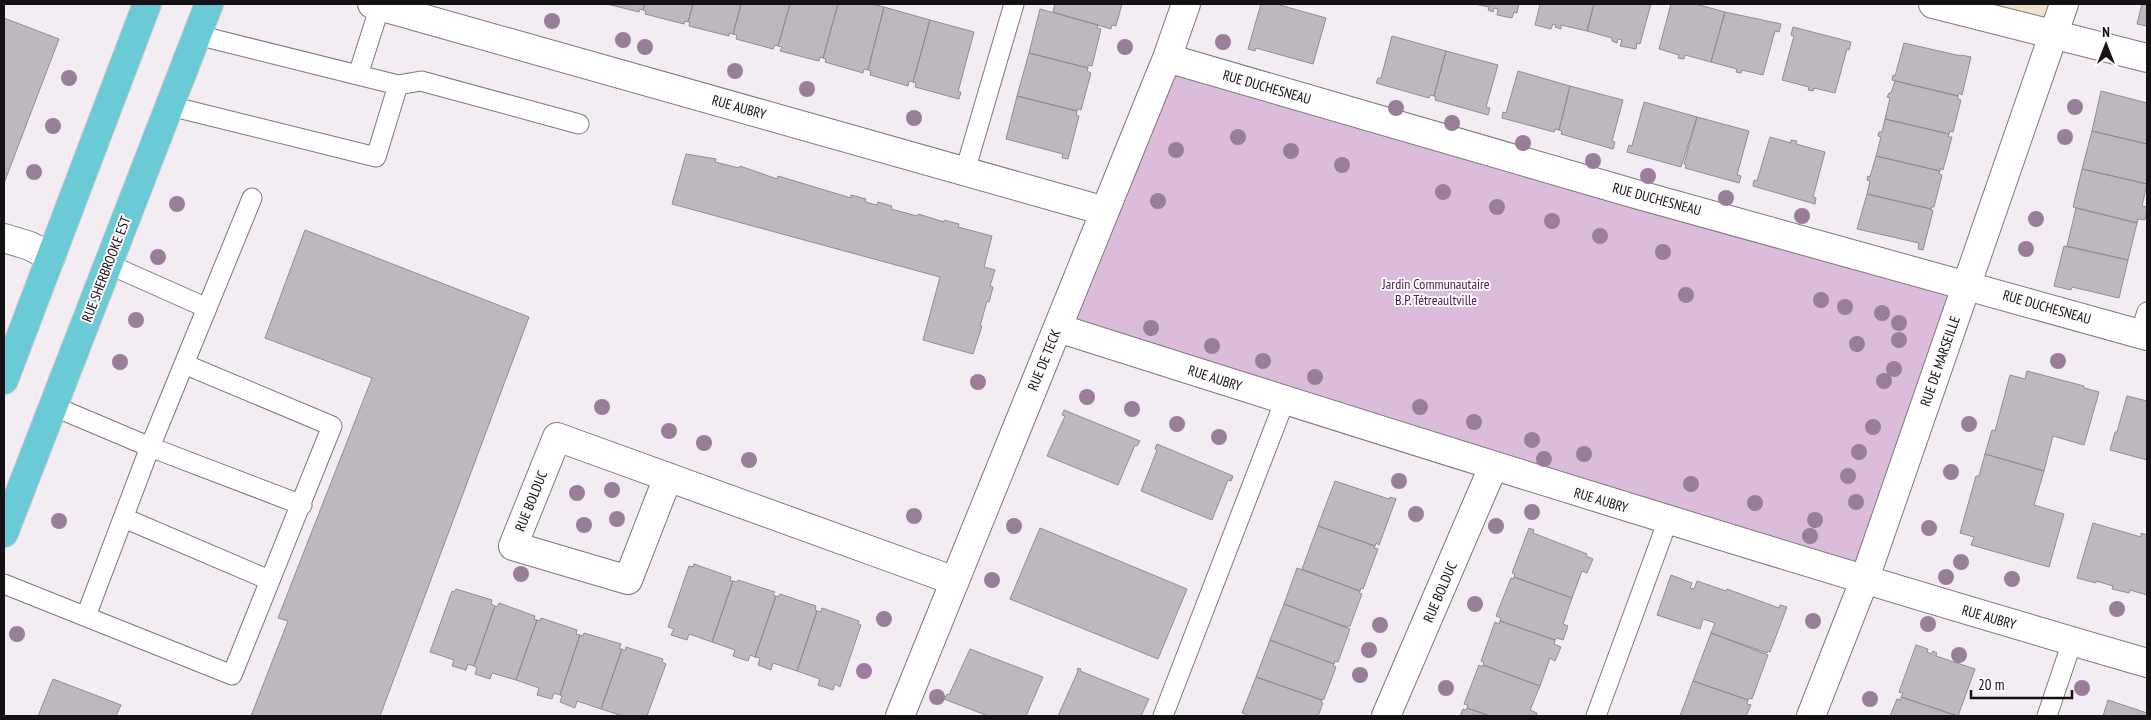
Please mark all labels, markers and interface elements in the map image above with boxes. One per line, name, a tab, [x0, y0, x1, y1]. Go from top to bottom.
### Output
north arrow	[2081, 20, 2131, 70]
text: N	[2102, 23, 2110, 41]
street label: RUE DUCHESNEAU	[1221, 66, 1313, 108]
street label: RUE AUBRY	[710, 91, 769, 123]
street label: RUE DUCHESNEAU	[1611, 179, 1703, 219]
street label: RUE SHERBROOKE EST	[78, 213, 135, 324]
park label: Jardin Communautaire B.P. Tétreaultville	[1381, 275, 1490, 309]
street label: RUE DUCHESNEAU	[2001, 286, 2093, 328]
street label: RUE DE MARSEILLE	[1916, 313, 1964, 409]
street label: RUE DE TECK	[1024, 327, 1064, 393]
street label: RUE AUBRY	[1186, 361, 1245, 395]
street label: RUE BOLDUC	[511, 467, 552, 534]
street label: RUE AUBRY	[1572, 483, 1631, 517]
street label: RUE BOLDUC	[1419, 558, 1461, 625]
street label: RUE AUBRY	[1960, 601, 2019, 633]
scale bar	[1971, 668, 2072, 700]
text: 20 m	[1978, 675, 2004, 694]

